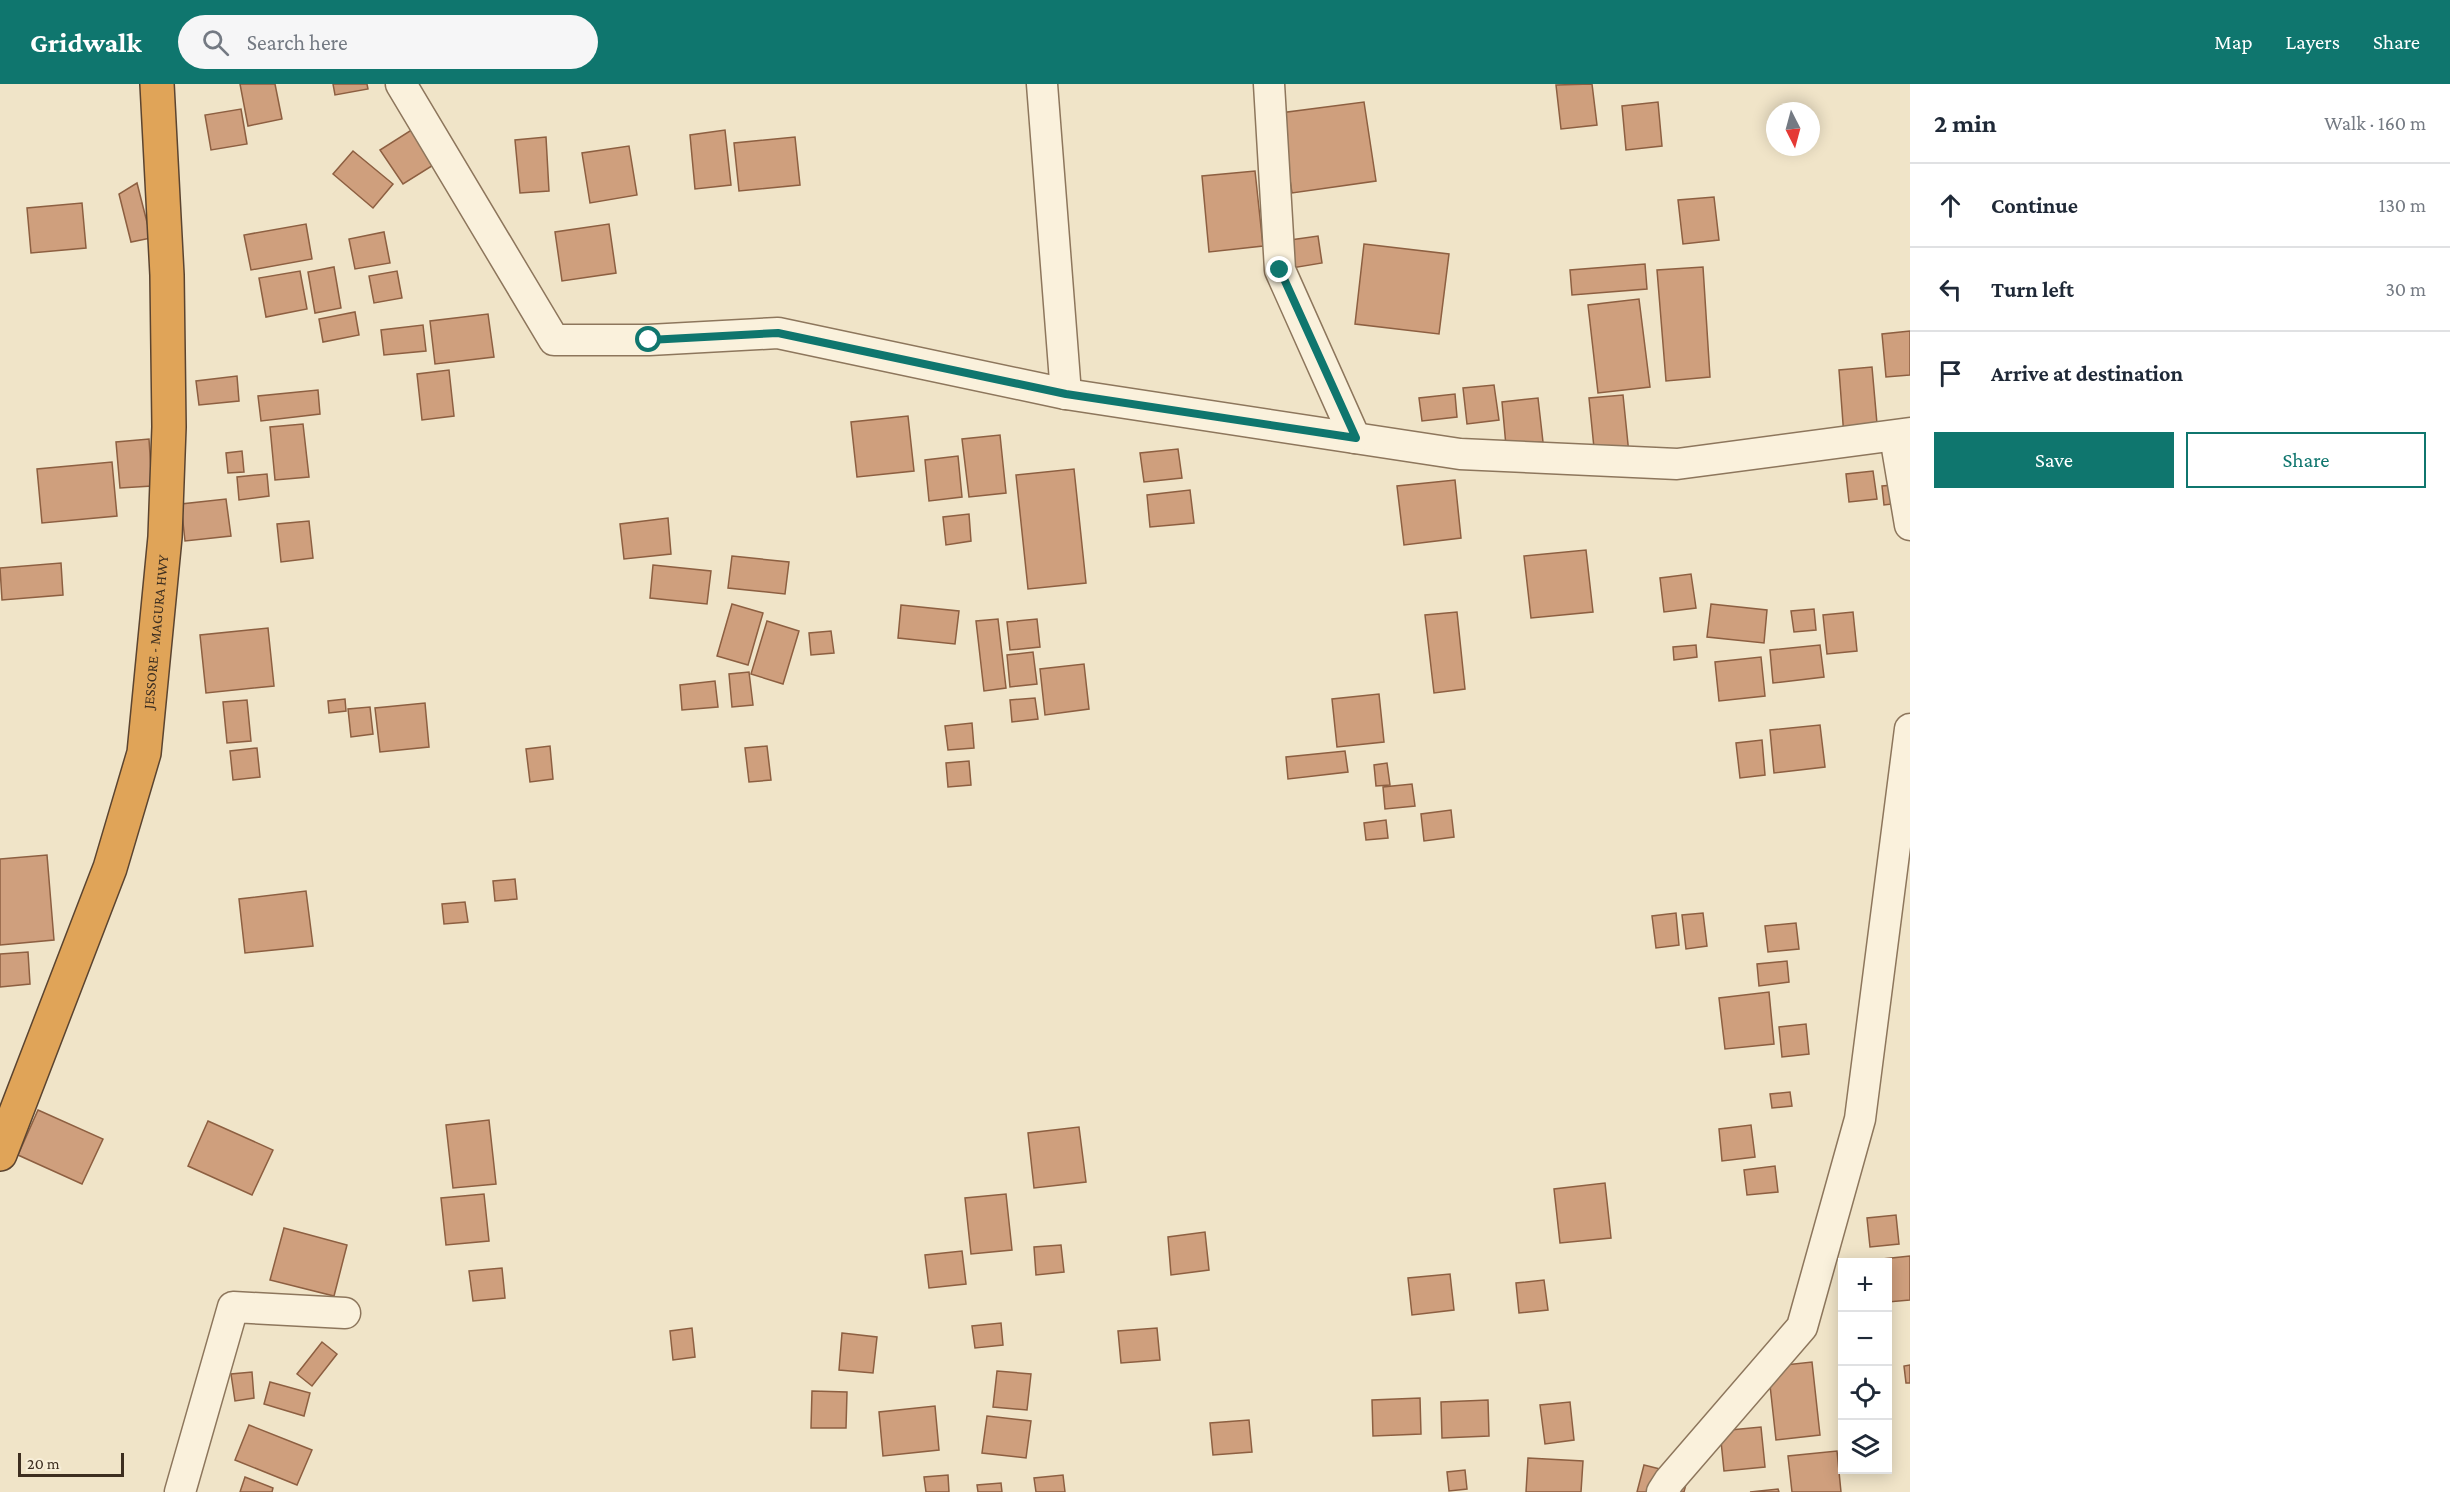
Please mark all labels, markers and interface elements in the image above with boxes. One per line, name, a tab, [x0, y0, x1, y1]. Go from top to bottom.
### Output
search box	[178, 15, 598, 69]
icon: search	[199, 26, 232, 59]
text: Gridwalk	[30, 27, 142, 58]
text: Search here	[247, 30, 348, 55]
text: Map	[2214, 30, 2253, 54]
text: Layers	[2286, 30, 2340, 54]
text: Share	[2373, 30, 2420, 54]
north arrow	[1766, 102, 1820, 156]
text: 2 min	[1934, 109, 1997, 138]
text: Walk · 160 m	[2324, 112, 2426, 134]
icon: ahead	[1934, 189, 1967, 222]
text: Continue	[1991, 193, 2078, 218]
text: 130 m	[2379, 194, 2426, 216]
route end	[1266, 256, 1292, 282]
icon: left	[1934, 273, 1967, 306]
text: Turn left	[1991, 277, 2074, 302]
text: 30 m	[2385, 278, 2426, 300]
route start	[635, 326, 661, 352]
icon: arrive	[1934, 357, 1967, 390]
text: Arrive at destination	[1991, 361, 2183, 386]
button: Save	[1934, 432, 2174, 488]
button: Share	[2186, 432, 2426, 488]
street label: JESSORE - MAGURA HWY	[140, 554, 171, 712]
map controls	[1838, 1258, 1892, 1474]
button: +	[1838, 1258, 1892, 1312]
button: −	[1838, 1312, 1892, 1366]
button: locate	[1838, 1366, 1892, 1420]
button: layers	[1838, 1420, 1892, 1474]
scale bar	[18, 1450, 124, 1478]
text: 20 m	[27, 1455, 60, 1472]

